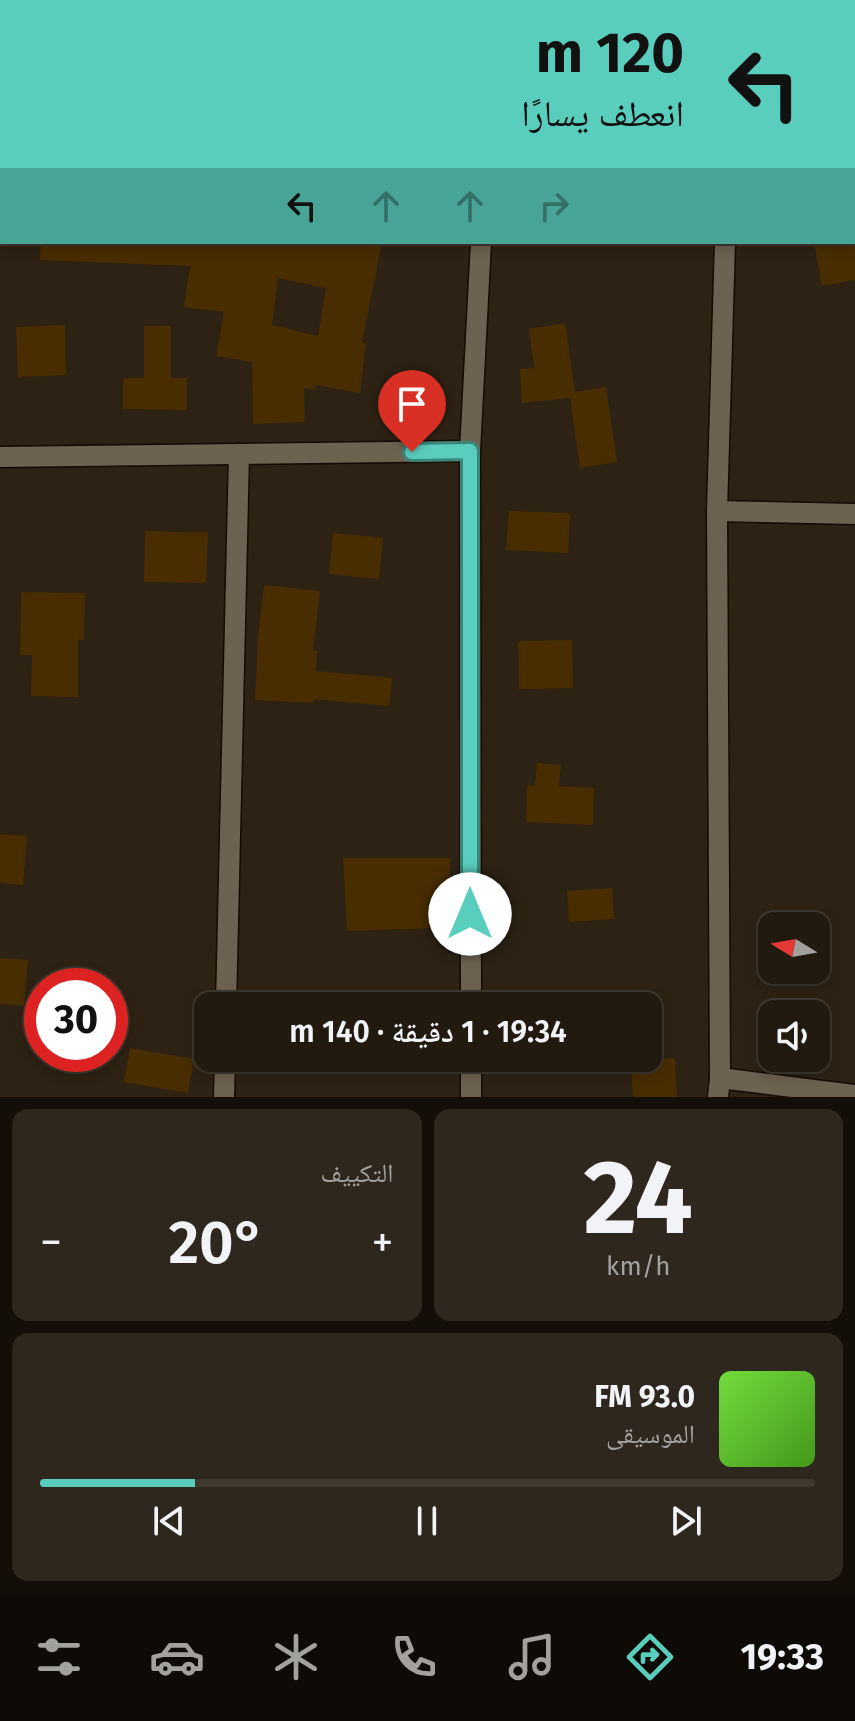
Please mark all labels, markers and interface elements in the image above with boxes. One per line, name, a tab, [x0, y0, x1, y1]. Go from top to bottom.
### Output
text: 120 m	[536, 20, 684, 87]
icon: left	[712, 32, 816, 136]
text: انعطف يسارًا	[521, 92, 684, 136]
icon: left	[280, 184, 324, 228]
icon: ahead	[364, 184, 408, 228]
icon: ahead	[448, 184, 492, 228]
icon: right	[532, 184, 576, 228]
pin	[378, 370, 446, 452]
icon: arrive	[390, 382, 434, 426]
position arrow	[428, 872, 512, 956]
north arrow	[758, 912, 830, 984]
map controls	[758, 912, 830, 1072]
speed limit sign: 30	[24, 968, 128, 1072]
button: sound	[758, 1000, 830, 1072]
text: 19:34 · 1 دقيقة · 140 m	[289, 1014, 567, 1050]
text: 24	[584, 1136, 693, 1261]
text: التكييف	[321, 1158, 394, 1189]
text: 20°	[168, 1207, 265, 1279]
text: −	[40, 1216, 62, 1269]
text: +	[372, 1216, 393, 1269]
text: km/h	[606, 1251, 670, 1282]
text: 93.0 FM	[594, 1379, 695, 1415]
text: الموسيقى	[606, 1419, 695, 1450]
icon: previous	[147, 1499, 191, 1543]
icon: pause	[405, 1499, 449, 1543]
icon: next	[664, 1499, 708, 1543]
icon: filters	[31, 1629, 87, 1685]
icon: car	[149, 1629, 205, 1685]
icon: climate	[268, 1629, 324, 1685]
icon: phone	[386, 1629, 442, 1685]
icon: music	[504, 1629, 560, 1685]
icon: directions	[622, 1629, 678, 1685]
text: 19:33	[740, 1635, 824, 1679]

